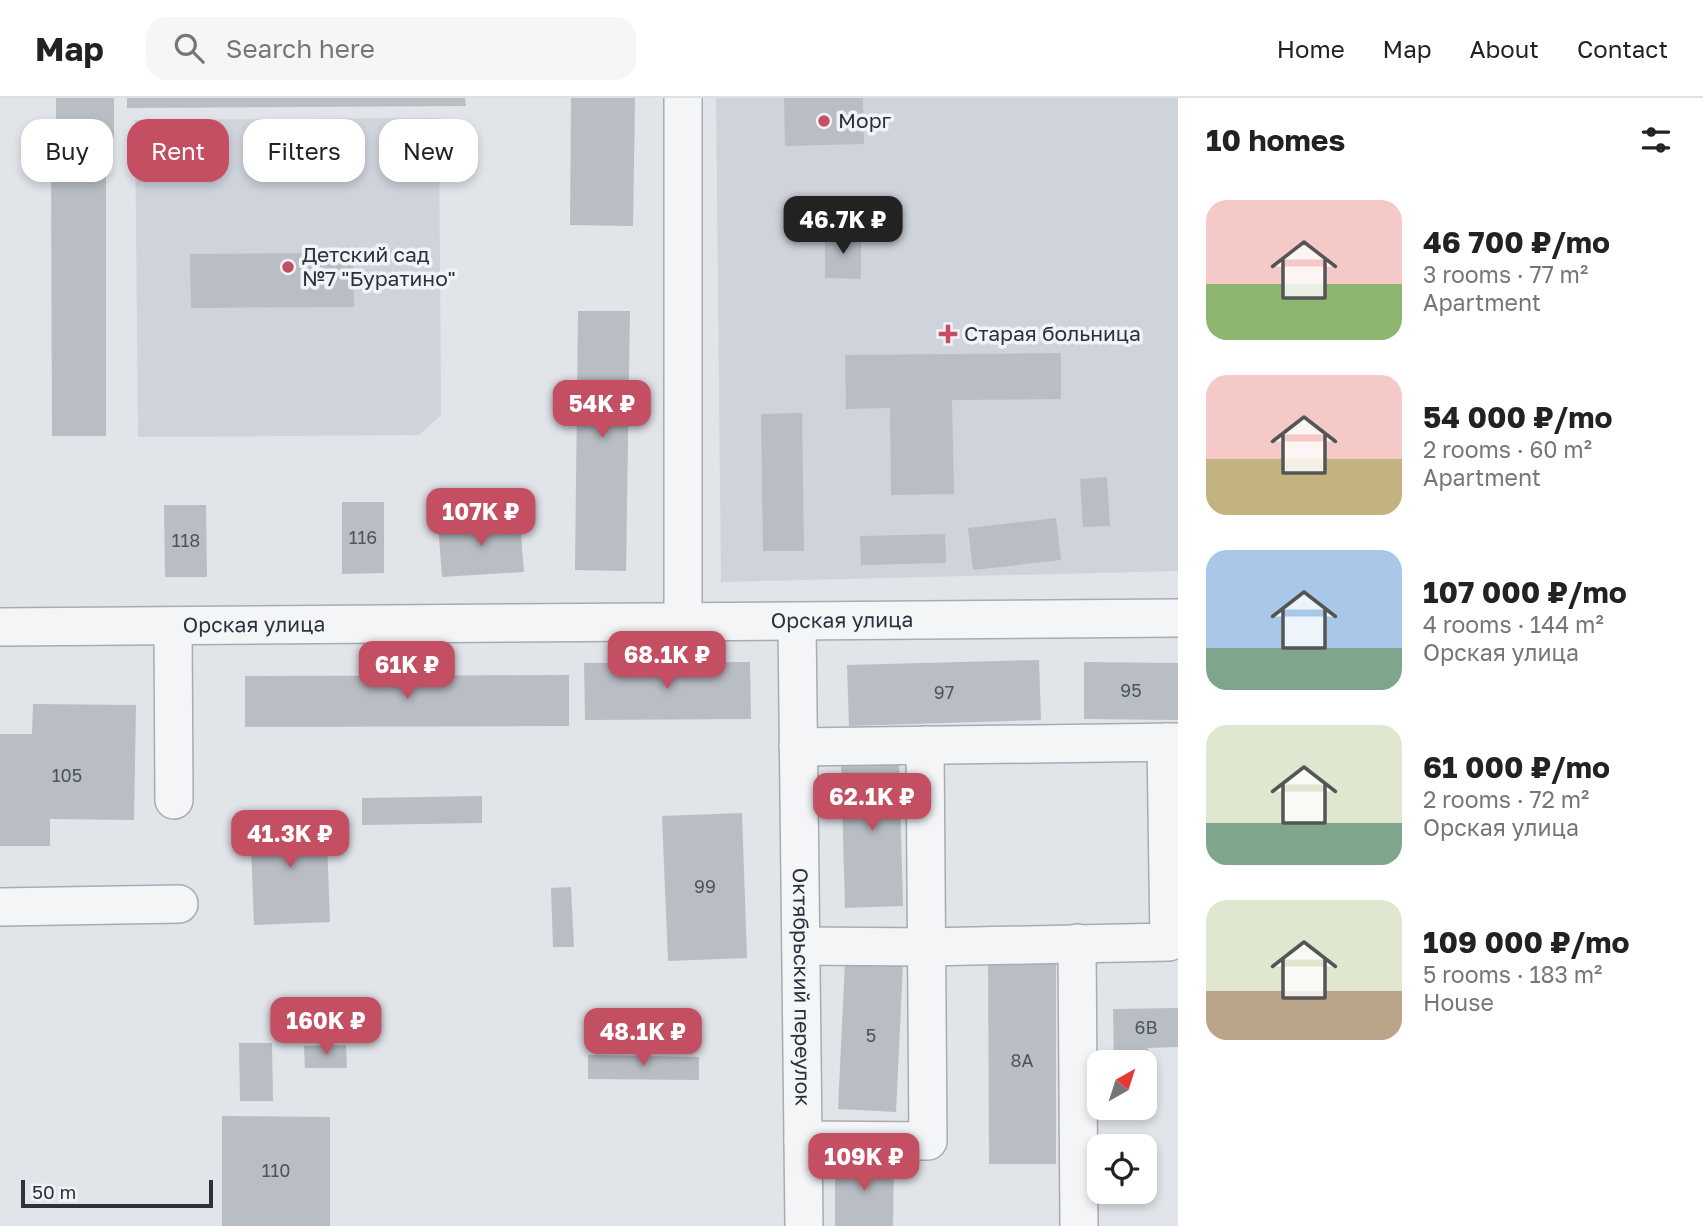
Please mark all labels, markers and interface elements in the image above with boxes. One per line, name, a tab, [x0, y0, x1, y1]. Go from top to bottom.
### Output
search box	[146, 17, 636, 80]
text: Map	[35, 29, 104, 68]
icon: search	[170, 29, 208, 67]
text: Search here	[226, 33, 375, 64]
text: Home	[1277, 34, 1345, 63]
text: Map	[1383, 34, 1432, 63]
text: About	[1470, 34, 1539, 63]
text: Contact	[1577, 34, 1668, 63]
place label: Морг	[838, 107, 892, 133]
marker: Морг	[816, 113, 832, 129]
chip: Buy	[21, 119, 113, 182]
chip: Rent	[127, 119, 229, 182]
chip: Filters	[243, 119, 365, 182]
chip: New	[379, 119, 478, 182]
icon: filters	[1637, 121, 1675, 159]
text: 10 homes	[1206, 122, 1345, 158]
pin: 46.7K ₽	[778, 197, 908, 256]
text: 46.7K ₽	[800, 205, 886, 233]
text: 46 700 ₽/mo	[1423, 224, 1610, 260]
icon: home	[1262, 228, 1346, 312]
place label: Детский сад №7 "Буратино"	[302, 241, 456, 291]
marker: Детский сад №7 "Буратино"	[280, 259, 296, 275]
text: 3 rooms · 77 m²	[1423, 260, 1588, 288]
text: Apartment	[1423, 288, 1541, 316]
place label: Старая больница	[964, 320, 1141, 346]
marker: Старая больница	[938, 324, 958, 344]
pin: 54K ₽	[553, 380, 651, 440]
text: 54K ₽	[569, 389, 635, 417]
text: 54 000 ₽/mo	[1423, 399, 1612, 435]
icon: home	[1262, 403, 1346, 487]
text: 2 rooms · 60 m²	[1423, 435, 1592, 463]
text: Apartment	[1423, 463, 1541, 491]
pin: 107K ₽	[424, 489, 538, 548]
text: 107K ₽	[442, 497, 520, 525]
house number: 116	[349, 526, 377, 548]
house number: 118	[172, 529, 200, 551]
text: 107 000 ₽/mo	[1423, 574, 1627, 610]
icon: home	[1262, 578, 1346, 662]
street label: Орская улица	[771, 606, 913, 633]
text: 4 rooms · 144 m²	[1423, 610, 1604, 638]
street label: Орская улица	[183, 611, 325, 638]
pin: 68.1K ₽	[602, 632, 732, 691]
text: Орская улица	[1423, 638, 1579, 666]
text: 68.1K ₽	[624, 640, 710, 668]
pin: 61K ₽	[358, 642, 456, 701]
text: 61K ₽	[375, 650, 439, 678]
house number: 95	[1120, 679, 1142, 701]
house number: 97	[934, 681, 954, 703]
text: 61 000 ₽/mo	[1423, 749, 1610, 785]
icon: home	[1262, 753, 1346, 837]
house number: 105	[52, 764, 82, 786]
pin: 62.1K ₽	[807, 774, 937, 833]
text: 62.1K ₽	[829, 782, 915, 810]
text: 2 rooms · 72 m²	[1423, 785, 1589, 813]
pin: 41.3K ₽	[225, 810, 355, 870]
text: Орская улица	[1423, 813, 1579, 841]
text: 41.3K ₽	[247, 819, 333, 847]
street label: Октябрьский переулок	[788, 868, 817, 1106]
house number: 99	[694, 875, 716, 897]
text: 109 000 ₽/mo	[1423, 924, 1629, 960]
icon: home	[1262, 928, 1346, 1012]
text: 5 rooms · 183 m²	[1423, 960, 1602, 988]
text: House	[1423, 988, 1494, 1016]
pin: 160K ₽	[269, 998, 383, 1057]
text: 160K ₽	[286, 1006, 366, 1034]
pin: 48.1K ₽	[578, 1009, 708, 1068]
house number: 6В	[1135, 1016, 1157, 1038]
text: 48.1K ₽	[600, 1017, 686, 1045]
house number: 5	[866, 1024, 876, 1046]
house number: 8А	[1010, 1049, 1034, 1071]
north arrow	[1087, 1050, 1157, 1120]
map controls	[1087, 1050, 1157, 1204]
pin: 109K ₽	[807, 1134, 921, 1193]
button: locate	[1087, 1134, 1157, 1204]
text: 109K ₽	[824, 1142, 904, 1170]
house number: 110	[262, 1159, 290, 1181]
scale bar	[21, 1177, 214, 1209]
text: 50 m	[32, 1180, 76, 1203]

